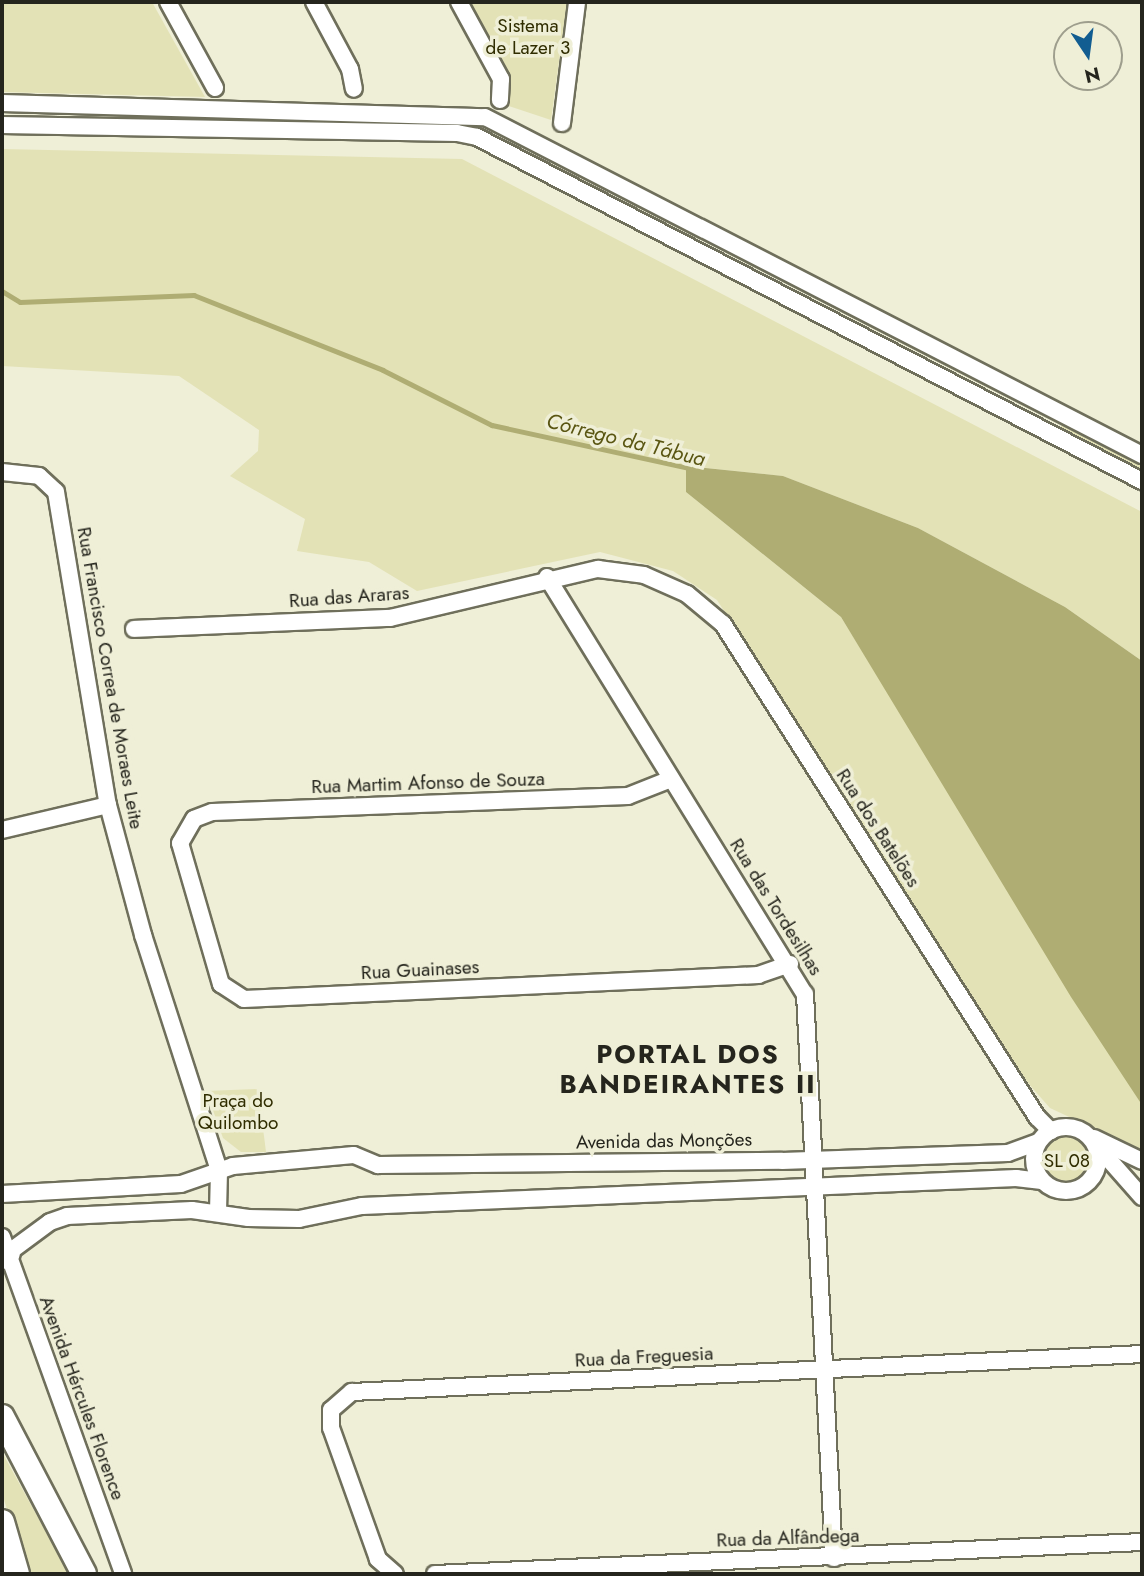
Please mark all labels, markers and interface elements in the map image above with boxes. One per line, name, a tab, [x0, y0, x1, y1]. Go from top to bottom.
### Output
park label: Sistema de Lazer 3	[486, 15, 570, 59]
north arrow	[1053, 21, 1123, 91]
text: N	[1082, 60, 1103, 90]
water label: Córrego da Tábua	[544, 408, 708, 472]
street label: Rua Francisco Correa de Moraes Leite	[72, 525, 148, 831]
street label: Rua das Araras	[288, 581, 410, 613]
street label: Rua dos Batelões	[831, 765, 925, 891]
street label: Rua Martim Afonso de Souza	[311, 768, 545, 798]
street label: Rua das Tordesilhas	[725, 834, 827, 980]
street label: Rua Guainases	[360, 956, 480, 984]
district label: PORTAL DOS BANDEIRANTES II	[561, 1039, 815, 1100]
park label: Praça do Quilombo	[198, 1090, 278, 1134]
street label: Avenida das Monções	[576, 1128, 752, 1154]
park label: SL 08	[1044, 1150, 1090, 1172]
street label: Avenida Hércules Florence	[34, 1293, 130, 1503]
street label: Rua da Freguesia	[574, 1342, 714, 1372]
street label: Rua da Alfândega	[716, 1524, 860, 1552]

